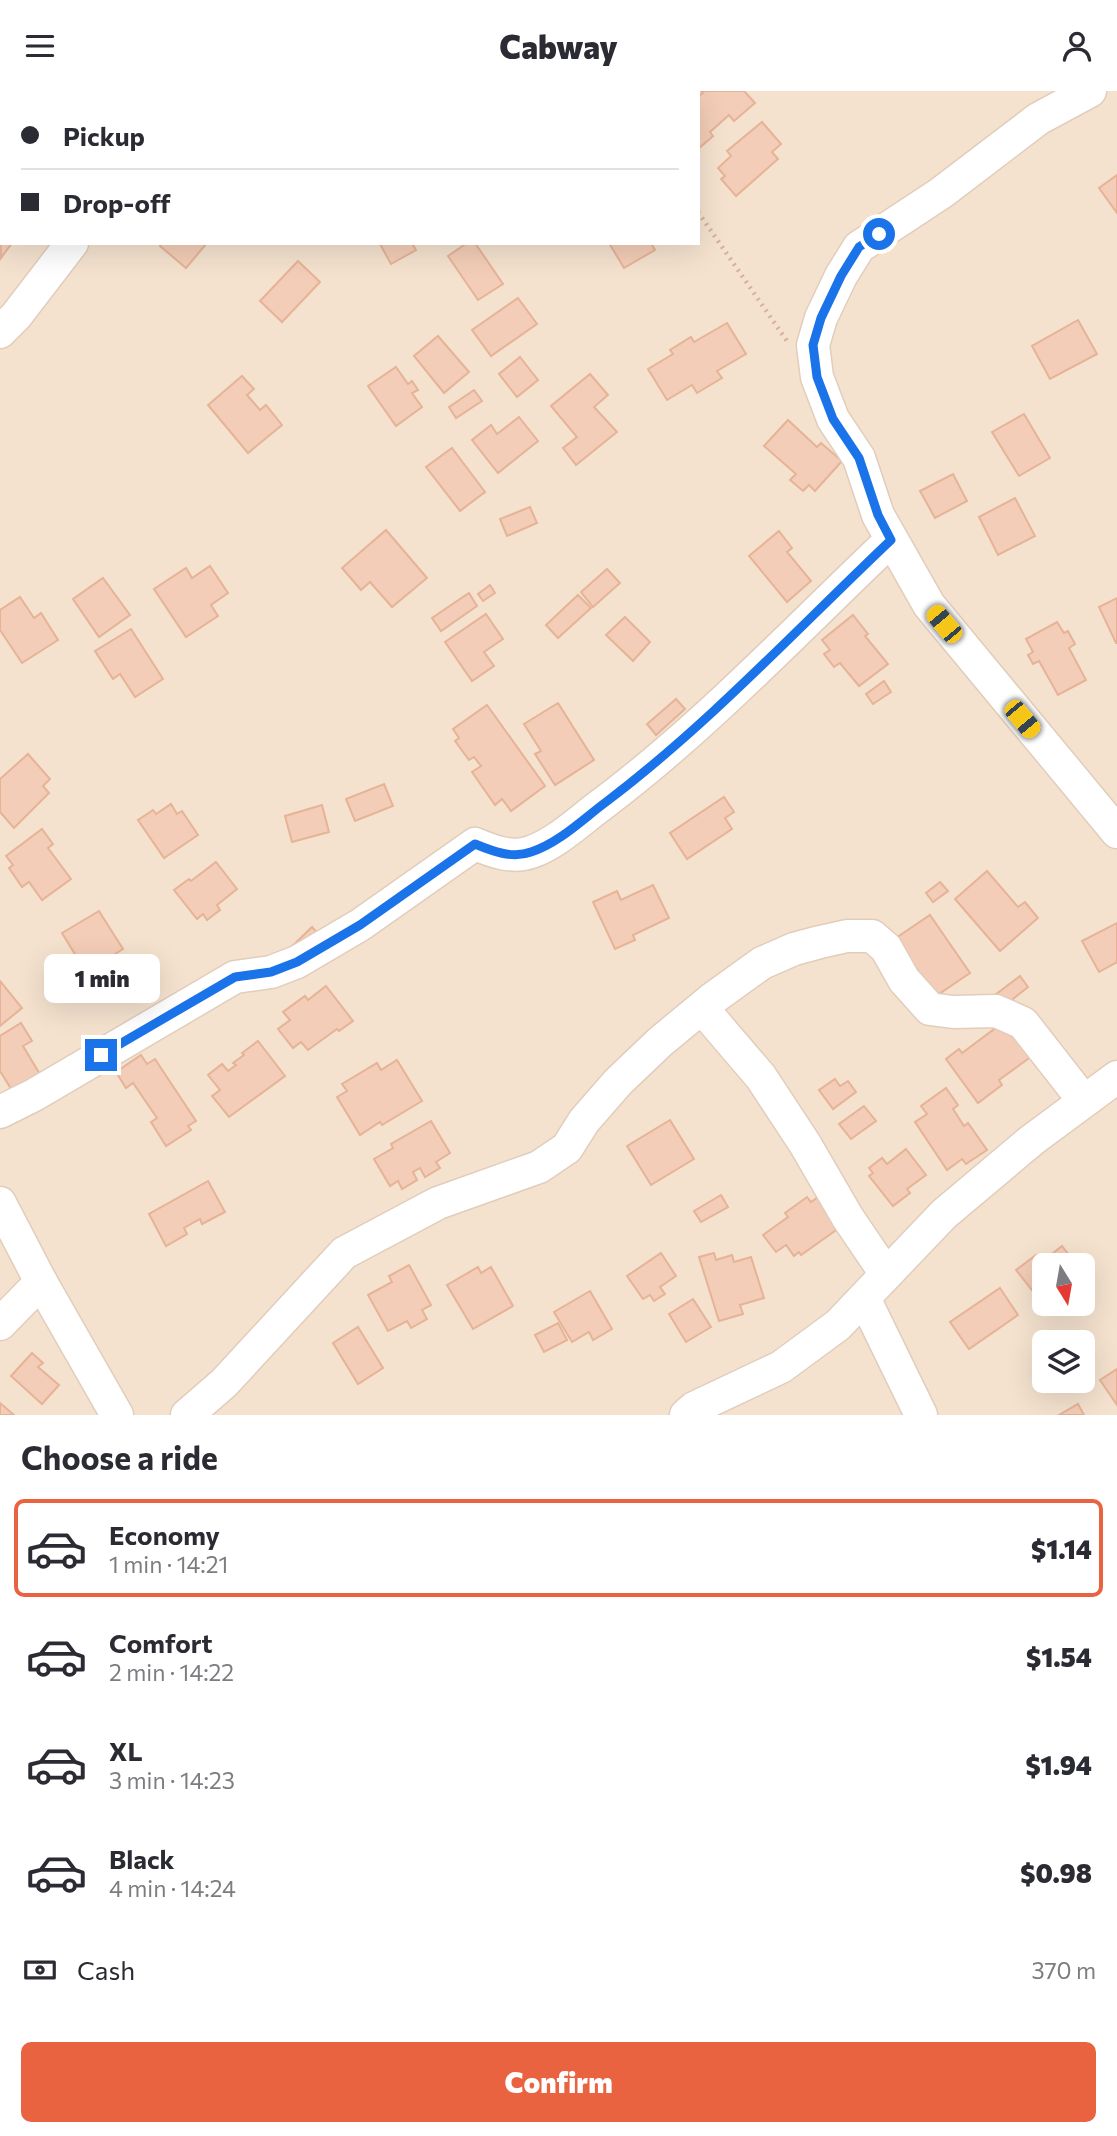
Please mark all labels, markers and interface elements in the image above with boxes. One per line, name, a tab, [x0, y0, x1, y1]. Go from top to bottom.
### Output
text: Cabway	[499, 26, 618, 66]
icon: menu	[21, 27, 59, 65]
icon: person	[1058, 27, 1096, 65]
text: Pickup	[63, 120, 145, 151]
text: Drop-off	[63, 187, 170, 218]
route start	[863, 218, 895, 250]
car	[923, 601, 966, 647]
car	[1001, 696, 1044, 742]
callout: 1 min	[43, 953, 159, 1003]
text: 1 min	[74, 964, 130, 992]
route end	[85, 1039, 117, 1071]
north arrow	[1032, 1253, 1096, 1316]
map controls	[1032, 1253, 1095, 1393]
button: layers	[1032, 1330, 1095, 1393]
text: Choose a ride	[21, 1437, 218, 1477]
icon: car	[25, 1517, 88, 1580]
text: Economy	[109, 1519, 220, 1550]
text: $1.14	[1031, 1533, 1092, 1564]
text: 1 min · 14:21	[109, 1550, 228, 1578]
icon: car	[25, 1625, 88, 1688]
text: Comfort	[109, 1627, 212, 1658]
text: $1.54	[1026, 1641, 1092, 1672]
text: 2 min · 14:22	[109, 1658, 234, 1686]
icon: car	[25, 1733, 88, 1796]
text: XL	[109, 1735, 143, 1766]
text: $1.94	[1025, 1749, 1092, 1780]
text: 3 min · 14:23	[109, 1766, 235, 1794]
icon: car	[25, 1841, 88, 1904]
text: Black	[109, 1843, 175, 1874]
text: $0.98	[1020, 1857, 1092, 1888]
text: 4 min · 14:24	[109, 1874, 236, 1902]
icon: cash	[21, 1951, 59, 1989]
text: Cash	[77, 1954, 135, 1985]
text: 370 m	[1031, 1956, 1096, 1984]
button: Confirm	[21, 2042, 1096, 2122]

